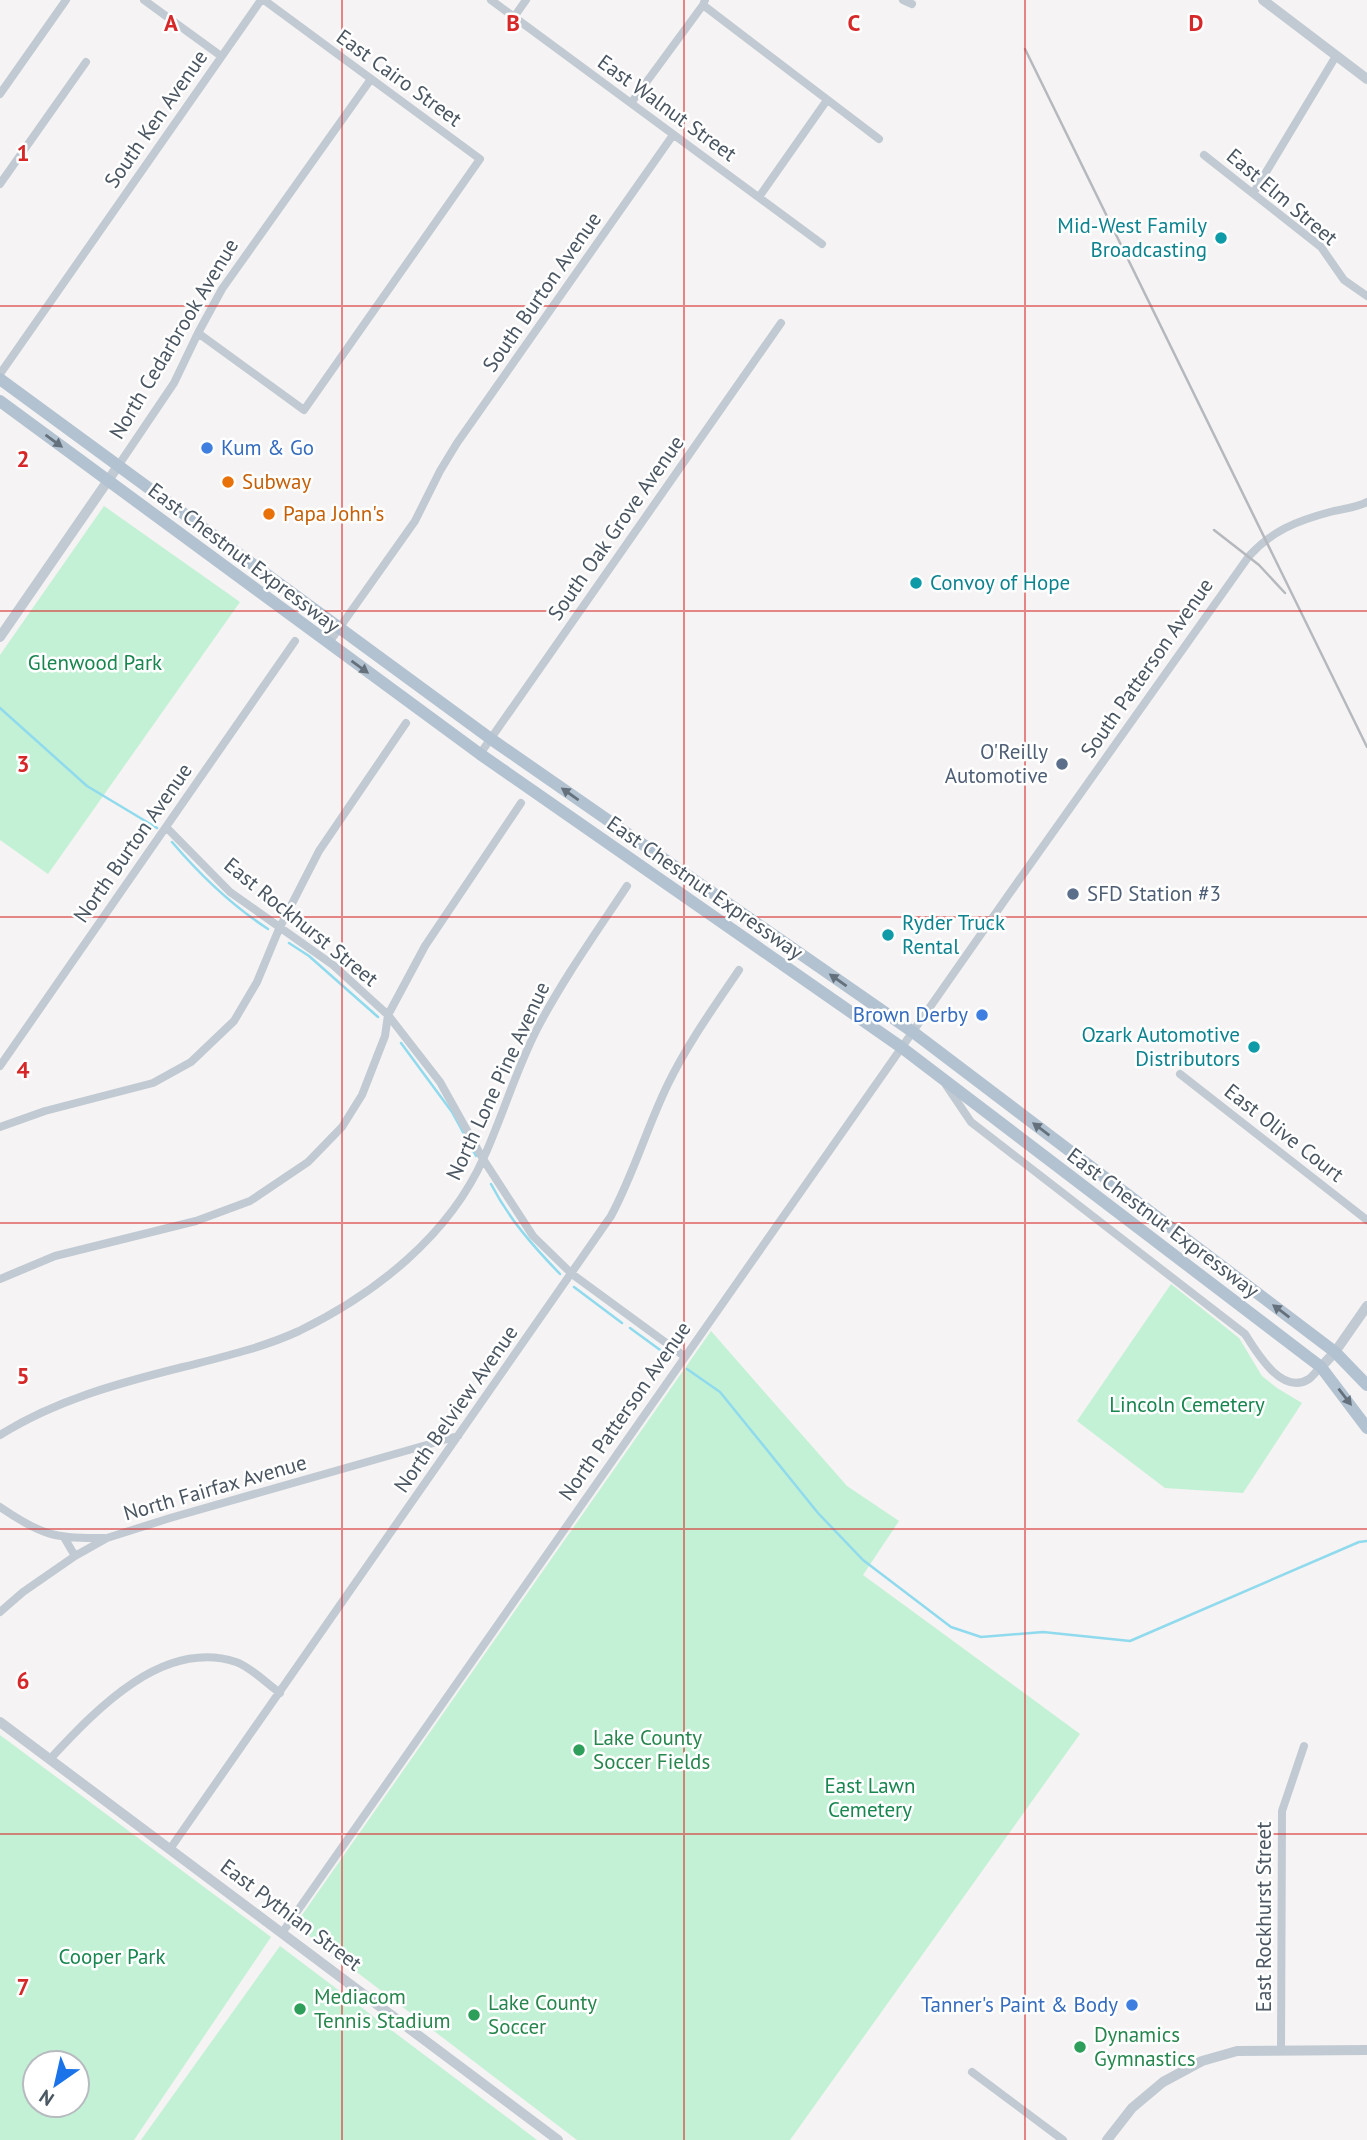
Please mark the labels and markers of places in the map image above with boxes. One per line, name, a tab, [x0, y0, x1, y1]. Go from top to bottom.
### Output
place label: Mid-West Family Broadcasting	[1057, 212, 1207, 263]
marker: Mid-West Family Broadcasting	[1213, 230, 1229, 246]
place label: Kum & Go	[221, 434, 314, 461]
marker: Kum & Go	[199, 440, 215, 456]
place label: Subway	[242, 468, 311, 495]
marker: Subway	[220, 474, 236, 490]
place label: Papa John's	[283, 500, 384, 527]
marker: Papa John's	[261, 506, 277, 522]
place label: Convoy of Hope	[930, 569, 1070, 596]
marker: Convoy of Hope	[908, 575, 924, 591]
place label: O'Reilly Automotive	[945, 738, 1048, 789]
marker: O'Reilly Automotive	[1054, 756, 1070, 772]
place label: SFD Station #3	[1087, 880, 1221, 907]
marker: SFD Station #3	[1065, 886, 1081, 902]
place label: Ryder Truck Rental	[902, 909, 1005, 960]
marker: Ryder Truck Rental	[880, 927, 896, 943]
place label: Brown Derby	[853, 1001, 968, 1028]
marker: Brown Derby	[974, 1007, 990, 1023]
place label: Ozark Automotive Distributors	[1081, 1021, 1240, 1072]
marker: Ozark Automotive Distributors	[1246, 1039, 1262, 1055]
place label: Lake County Soccer Fields	[593, 1724, 710, 1775]
marker: Lake County Soccer Fields	[571, 1742, 587, 1758]
place label: Mediacom Tennis Stadium	[314, 1983, 451, 2034]
place label: Lake County Soccer	[488, 1989, 597, 2040]
place label: Tanner's Paint & Body	[921, 1991, 1118, 2018]
marker: Tanner's Paint & Body	[1124, 1997, 1140, 2013]
marker: Mediacom Tennis Stadium	[292, 2001, 308, 2017]
marker: Lake County Soccer	[466, 2007, 482, 2023]
place label: Dynamics Gymnastics	[1094, 2021, 1196, 2072]
marker: Dynamics Gymnastics	[1072, 2039, 1088, 2055]

